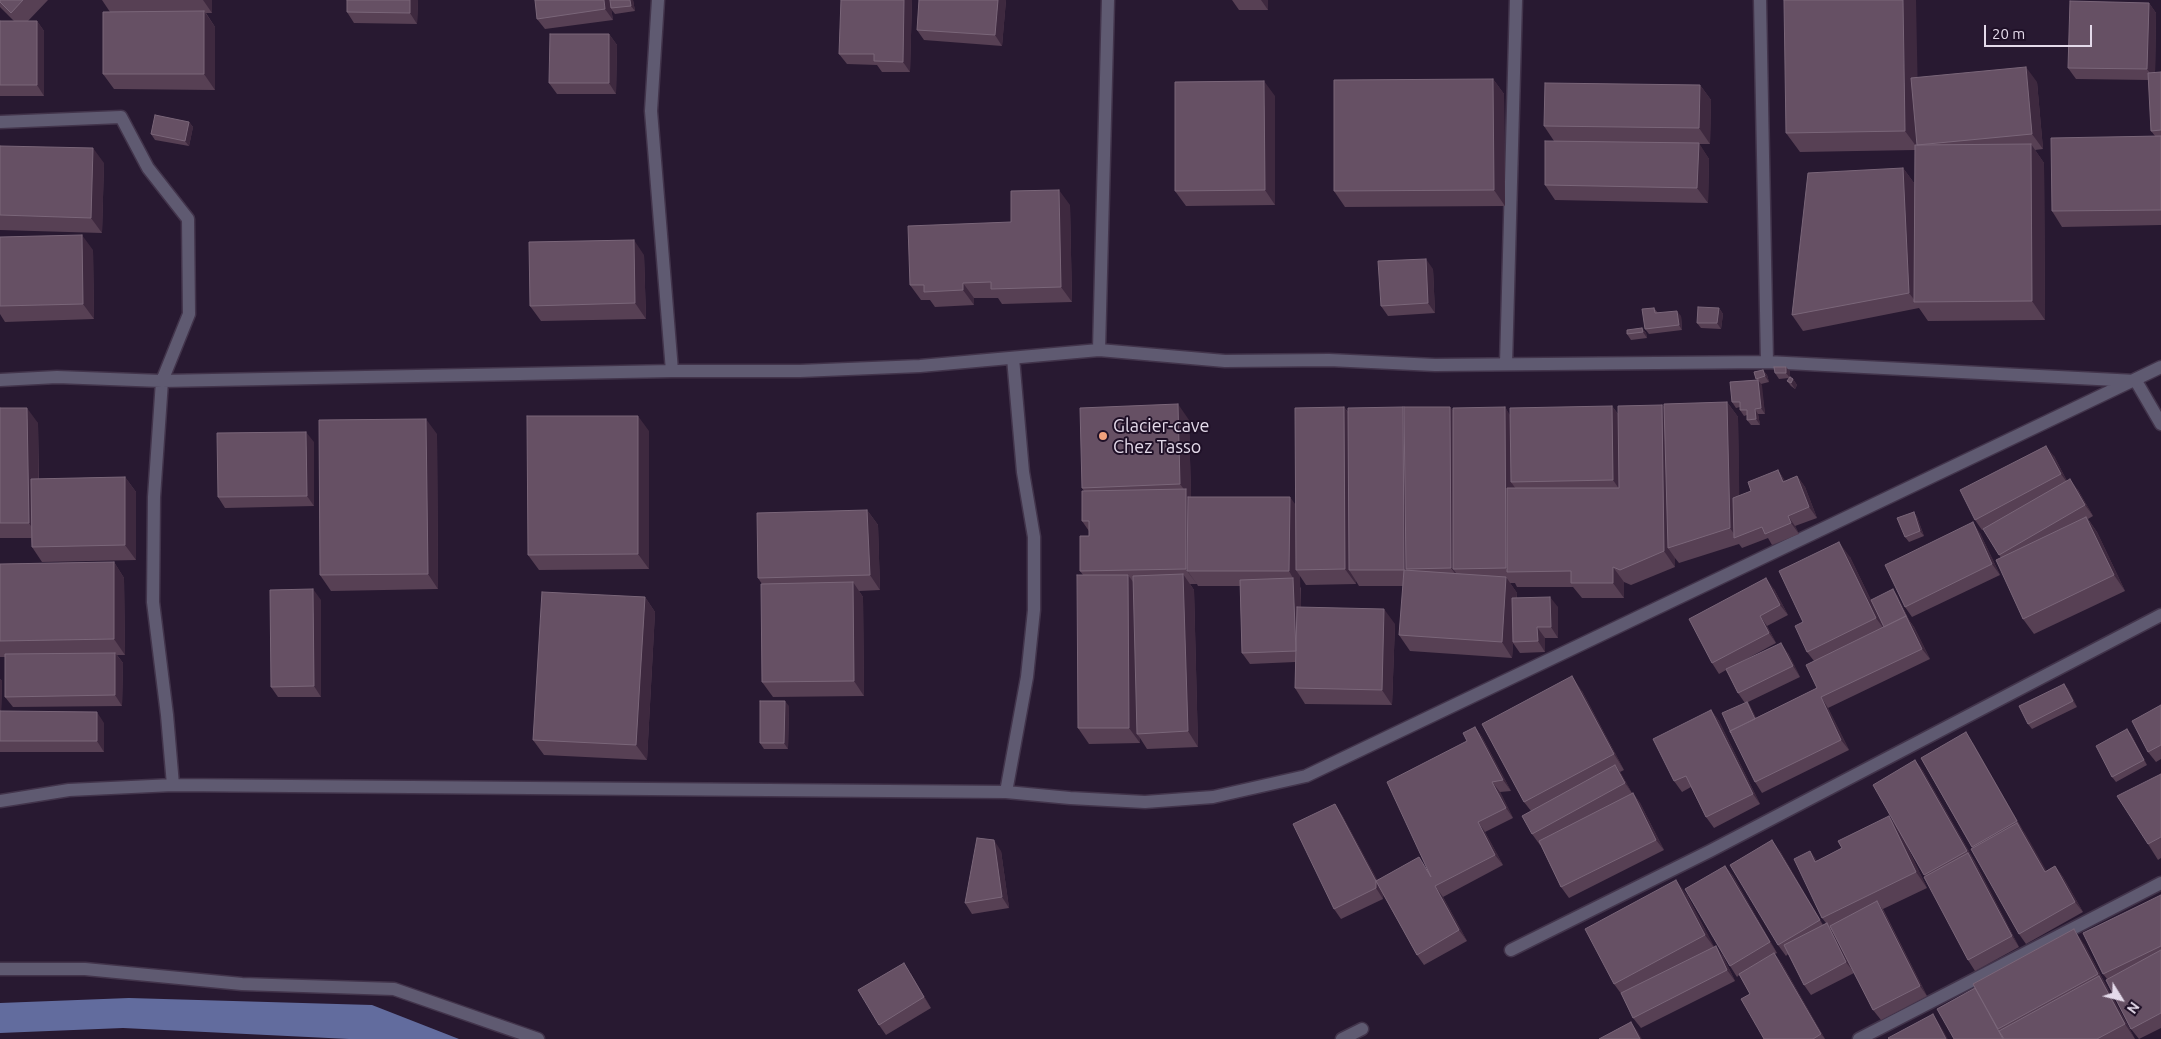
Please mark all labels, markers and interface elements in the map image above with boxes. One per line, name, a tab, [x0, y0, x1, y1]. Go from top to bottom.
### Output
scale bar	[1986, 15, 2094, 47]
text: 20 m	[1992, 25, 2025, 42]
place label: Glacier-cave Chez Tasso	[1113, 415, 1210, 458]
marker: Glacier-cave Chez Tasso	[1097, 430, 1109, 442]
north arrow	[2096, 974, 2146, 1024]
text: N	[2124, 999, 2143, 1017]

